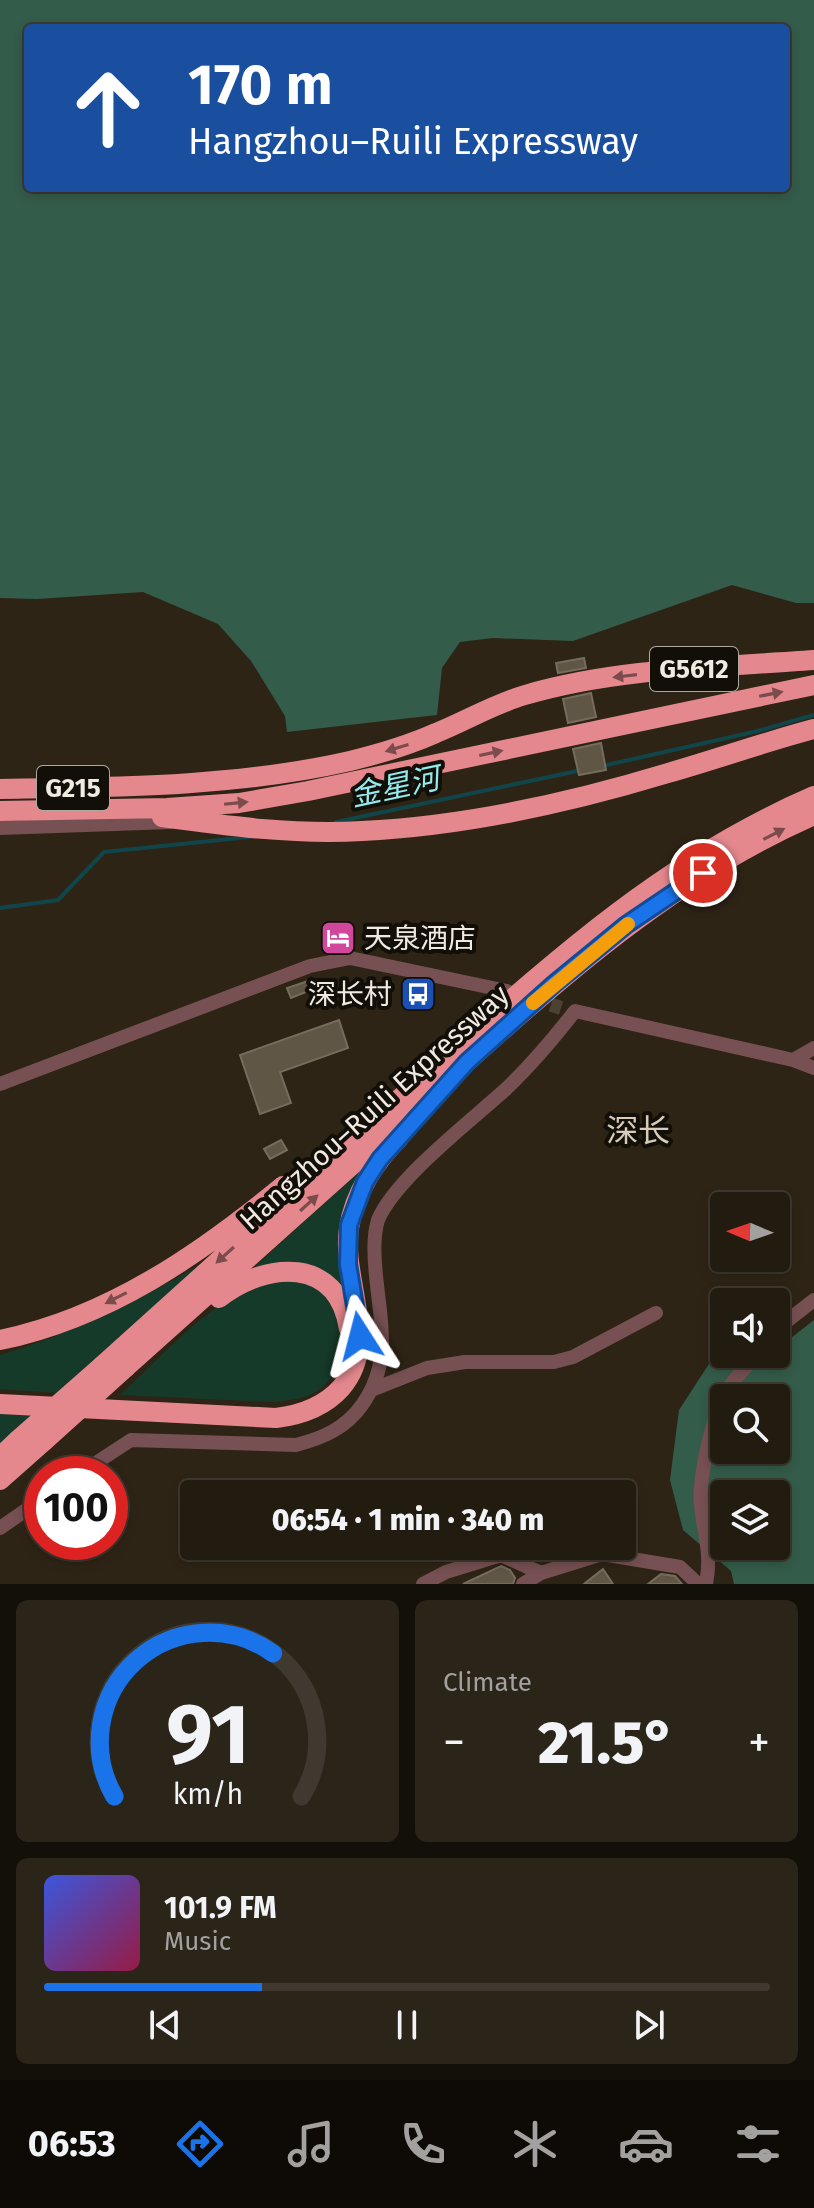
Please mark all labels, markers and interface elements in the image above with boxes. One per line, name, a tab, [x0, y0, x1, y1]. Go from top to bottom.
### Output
text: 170 m	[188, 52, 333, 119]
icon: ahead	[56, 56, 160, 160]
text: Hangzhou–Ruili Expressway	[188, 120, 638, 164]
road number: G5612	[650, 647, 738, 691]
one-way arrow	[612, 670, 637, 683]
one-way arrow	[758, 687, 783, 700]
one-way arrow	[384, 742, 408, 755]
one-way arrow	[479, 746, 504, 759]
water label: 金星河	[347, 759, 448, 814]
road number: G215	[37, 766, 109, 810]
one-way arrow	[224, 796, 249, 809]
one-way arrow	[763, 827, 786, 840]
pin	[669, 839, 737, 907]
icon: arrive	[681, 851, 725, 895]
hotel icon: 天泉酒店	[319, 919, 357, 957]
place label: 天泉酒店	[364, 922, 476, 955]
bus stop icon: 深长村	[399, 975, 437, 1013]
street label: Hangzhou–Ruili Expressway	[233, 978, 516, 1237]
place label: 深长村	[308, 978, 392, 1011]
district label: 深长	[606, 1112, 670, 1150]
north arrow	[710, 1192, 790, 1272]
map controls	[710, 1192, 790, 1560]
one-way arrow	[300, 1195, 319, 1213]
one-way arrow	[216, 1246, 236, 1263]
button: sound	[710, 1288, 790, 1368]
one-way arrow	[105, 1292, 128, 1305]
position arrow	[318, 1294, 402, 1378]
button: search	[710, 1384, 790, 1464]
speed limit sign: 100	[24, 1456, 128, 1560]
button: layers	[710, 1480, 790, 1560]
text: 06:54 · 1 min · 340 m	[272, 1502, 544, 1538]
text: Climate	[443, 1667, 532, 1698]
text: 91	[166, 1685, 249, 1785]
text: 21.5°	[538, 1707, 675, 1779]
text: −	[443, 1716, 465, 1769]
text: +	[748, 1716, 770, 1769]
text: km/h	[172, 1777, 243, 1812]
text: 101.9 FM	[164, 1890, 277, 1926]
text: Music	[164, 1926, 231, 1957]
icon: previous	[143, 2003, 187, 2047]
icon: pause	[385, 2003, 429, 2047]
icon: next	[627, 2003, 671, 2047]
icon: directions	[172, 2116, 228, 2172]
icon: music	[283, 2116, 339, 2172]
icon: phone	[395, 2116, 451, 2172]
icon: climate	[507, 2116, 563, 2172]
icon: car	[618, 2116, 674, 2172]
icon: filters	[730, 2116, 786, 2172]
text: 06:53	[28, 2122, 116, 2166]

